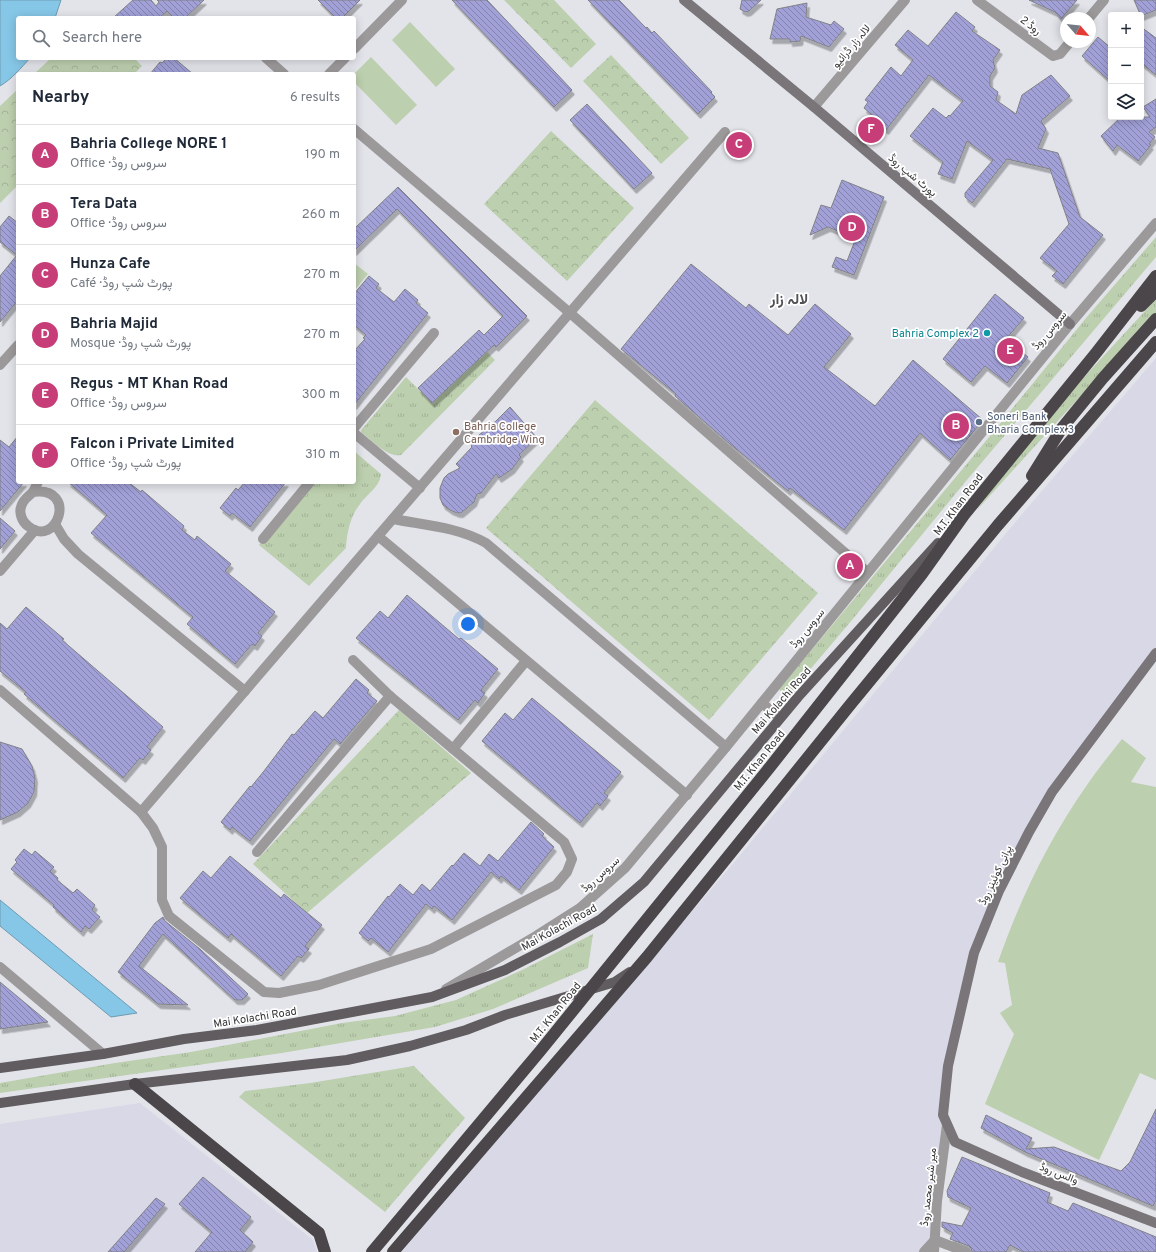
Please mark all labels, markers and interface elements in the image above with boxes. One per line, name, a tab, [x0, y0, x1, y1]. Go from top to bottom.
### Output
north arrow	[1060, 12, 1096, 48]
map controls	[1108, 12, 1144, 120]
button: +	[1108, 12, 1144, 48]
street label: روڈ 2	[1017, 13, 1044, 38]
search box	[16, 16, 356, 60]
street label: لالہ زار ڈرائیو	[829, 22, 874, 71]
icon: search	[30, 27, 52, 49]
text: Search here	[62, 29, 142, 48]
button: −	[1108, 48, 1144, 84]
button: layers	[1108, 84, 1144, 120]
text: Nearby	[32, 87, 89, 109]
text: 6 results	[290, 90, 340, 106]
pin: F	[858, 115, 884, 145]
pin: C	[726, 130, 752, 160]
text: Bahria College NORE 1	[70, 135, 227, 154]
text: A	[40, 147, 50, 163]
text: 190 m	[305, 147, 340, 163]
street label: پورٹ شپ روڈ	[885, 151, 940, 200]
text: Office · سروس روڈ	[70, 156, 167, 172]
text: Tera Data	[70, 195, 137, 214]
text: B	[41, 207, 49, 223]
text: 260 m	[302, 207, 340, 223]
pin: D	[839, 213, 865, 243]
text: Office · سروس روڈ	[70, 216, 167, 232]
text: Hunza Cafe	[70, 255, 150, 274]
text: C	[41, 267, 49, 283]
text: 270 m	[303, 267, 340, 283]
text: Café · پورٹ شپ روڈ	[70, 276, 172, 292]
district label: لالہ زار	[769, 291, 808, 310]
street label: سروس روڈ	[1029, 308, 1070, 353]
text: Bahria Majid	[70, 315, 158, 334]
text: D	[40, 327, 50, 343]
text: 270 m	[303, 327, 340, 343]
place label: Bahria Complex 2	[892, 327, 979, 341]
marker: Bahria Complex 2	[982, 328, 992, 338]
text: Mosque · پورٹ شپ روڈ	[70, 336, 191, 352]
pin: E	[997, 336, 1023, 366]
text: Regus - MT Khan Road	[70, 375, 228, 394]
text: E	[41, 387, 49, 403]
text: 300 m	[302, 387, 340, 403]
text: Office · سروس روڈ	[70, 396, 167, 412]
place label: Soneri Bank Bharia Complex 3	[987, 410, 1074, 437]
pin: B	[943, 411, 969, 441]
marker: Soneri Bank Bharia Complex 3	[974, 417, 984, 427]
place label: Bahria College Cambridge Wing	[464, 420, 545, 447]
marker: Bahria College Cambridge Wing	[451, 427, 461, 437]
text: Falcon i Private Limited	[70, 435, 234, 454]
text: F	[41, 447, 49, 463]
text: 310 m	[305, 447, 340, 463]
text: Office · پورٹ شپ روڈ	[70, 456, 181, 472]
street label: M.T. Khan Road	[931, 471, 987, 538]
pin: A	[837, 551, 863, 581]
street label: سروس روڈ	[788, 606, 828, 651]
your location	[458, 614, 478, 634]
street label: Mai Kolachi Road	[749, 664, 815, 737]
street label: M.T. Khan Road	[731, 727, 789, 794]
street label: پرانی کوئینز روڈ	[976, 843, 1016, 907]
street label: سروس روڈ	[579, 854, 623, 896]
street label: Mai Kolachi Road	[519, 901, 600, 954]
street label: M.T. Khan Road	[527, 979, 585, 1046]
street label: Mai Kolachi Road	[212, 1004, 298, 1031]
street label: میر شیر محمد روڈ	[918, 1147, 940, 1227]
street label: والس روڈ	[1037, 1160, 1080, 1188]

